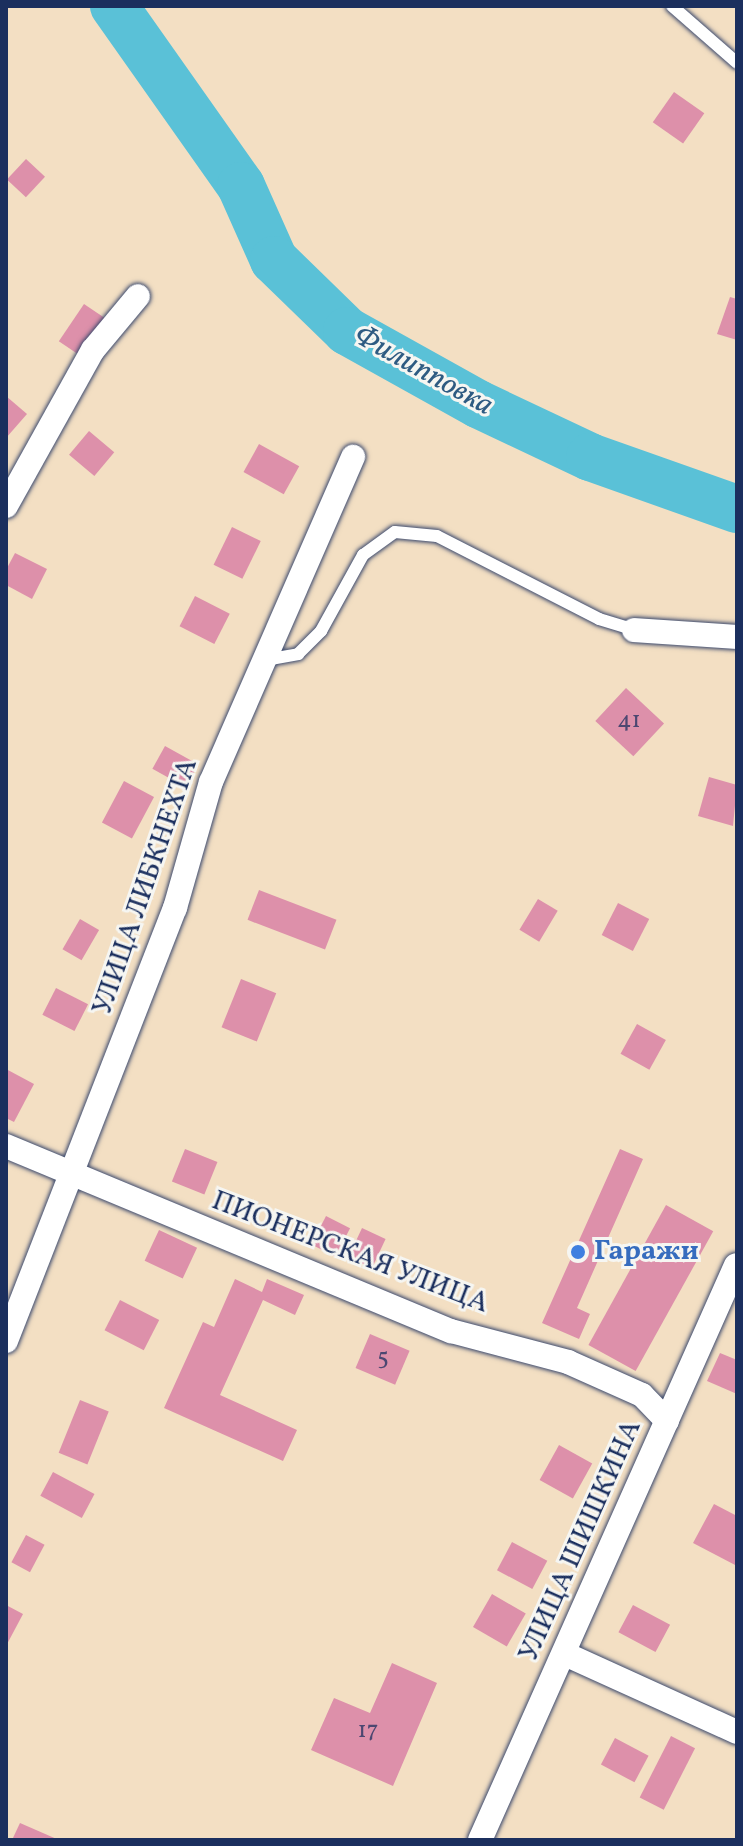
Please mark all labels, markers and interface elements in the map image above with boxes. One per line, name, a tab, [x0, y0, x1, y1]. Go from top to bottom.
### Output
water label: Филипповка	[347, 318, 499, 424]
house number: 41	[617, 708, 641, 736]
street label: УЛИЦА ЛИБКНЕХТА	[86, 754, 206, 1020]
street label: ПИОНЕРСКАЯ УЛИЦА	[207, 1185, 493, 1321]
place label: Гаражи	[594, 1235, 699, 1269]
marker: Гаражи	[569, 1243, 587, 1261]
house number: 5	[377, 1345, 389, 1373]
street label: УЛИЦА ШИШКИНА	[513, 1415, 649, 1667]
house number: 17	[358, 1718, 378, 1746]

